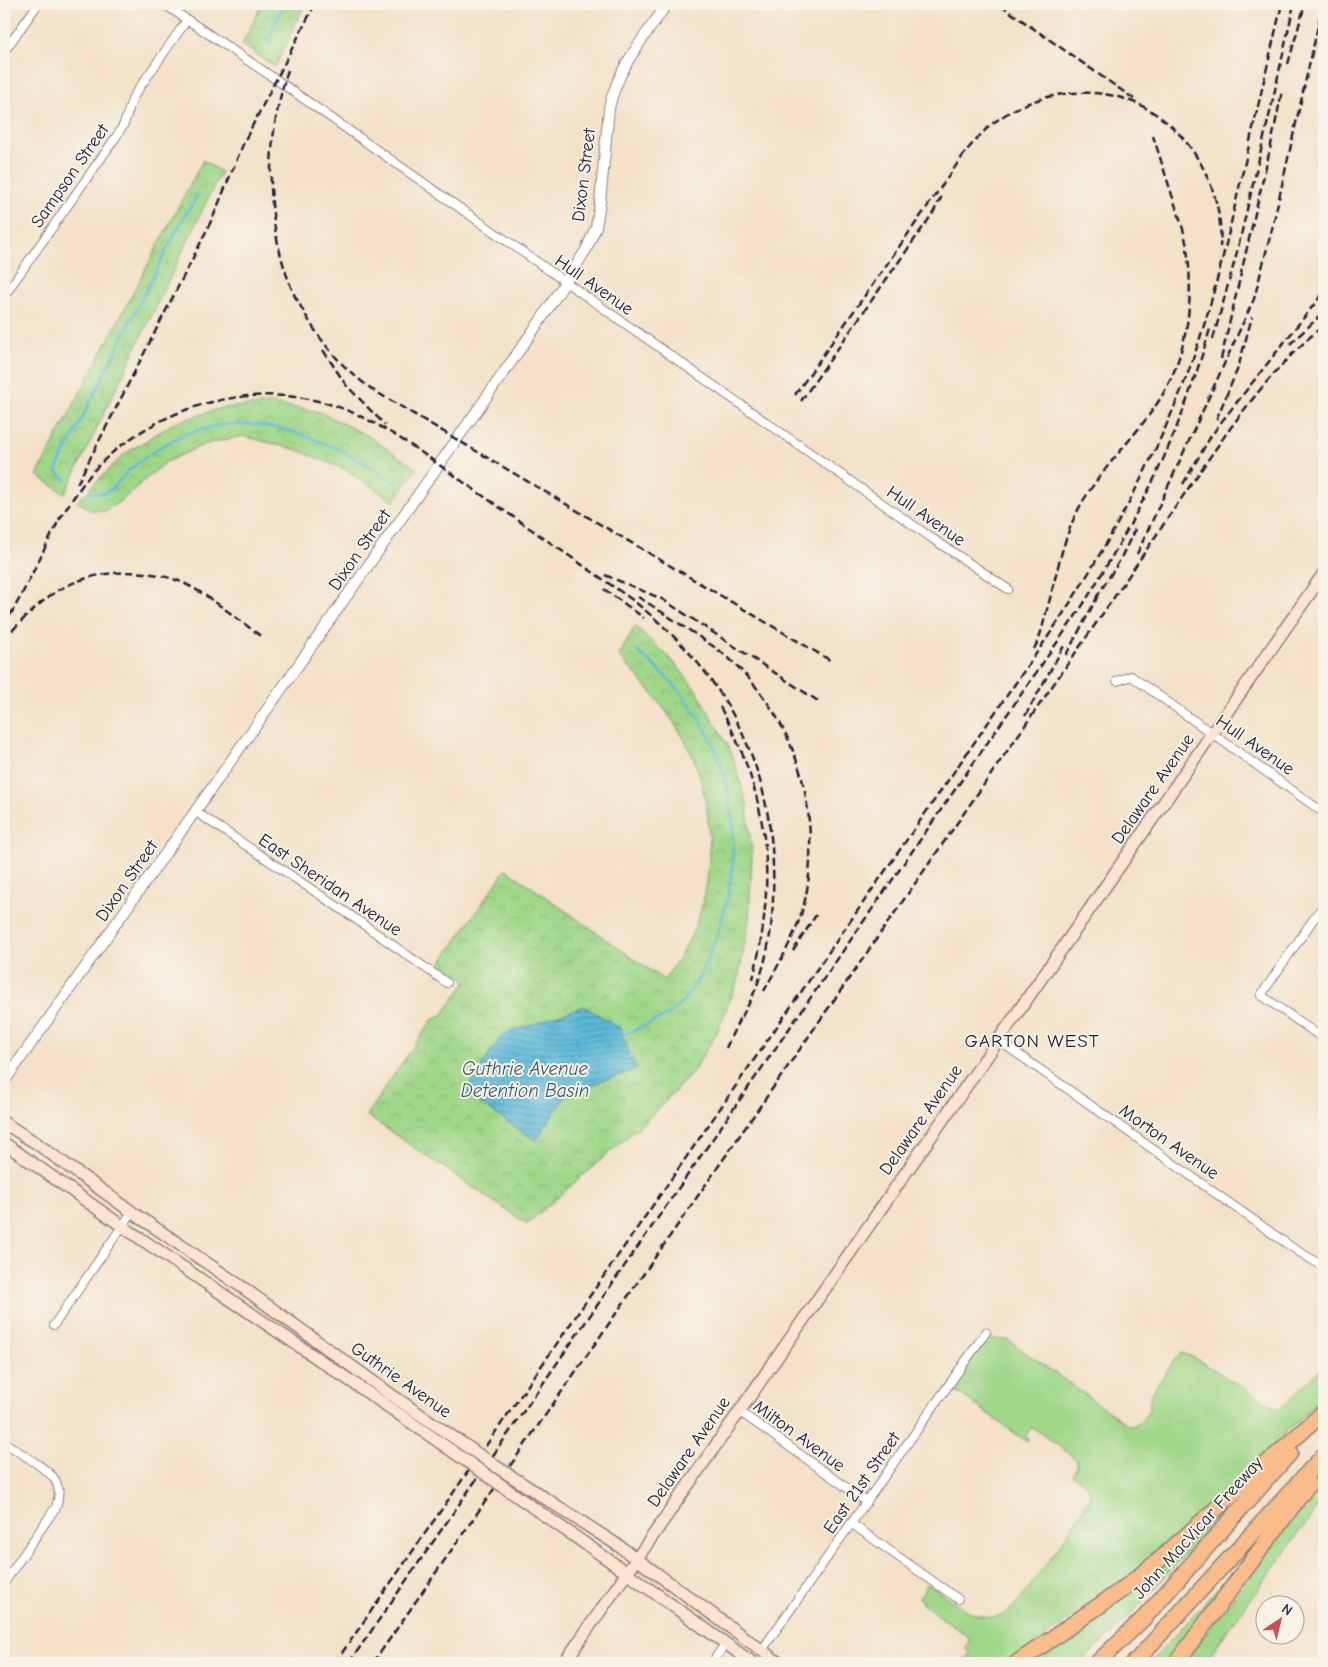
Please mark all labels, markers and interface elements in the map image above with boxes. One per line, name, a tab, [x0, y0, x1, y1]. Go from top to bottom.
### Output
street label: Sampson Street	[27, 120, 114, 232]
street label: Dixon Street	[568, 126, 600, 223]
street label: Hull Avenue	[551, 250, 637, 320]
street label: Hull Avenue	[883, 481, 969, 551]
street label: Dixon Street	[324, 505, 396, 595]
street label: Hull Avenue	[1212, 710, 1298, 780]
street label: Delaware Avenue	[1107, 730, 1199, 848]
street label: East Sheridan Avenue	[254, 829, 406, 941]
street label: Dixon Street	[91, 836, 163, 926]
district label: GARTON WEST	[964, 1030, 1100, 1052]
water label: Guthrie Avenue Detention Basin	[461, 1058, 589, 1102]
street label: Delaware Avenue	[875, 1061, 967, 1179]
street label: Morton Avenue	[1115, 1100, 1223, 1184]
street label: Guthrie Avenue	[347, 1338, 455, 1422]
street label: Delaware Avenue	[643, 1393, 735, 1511]
street label: Milton Avenue	[749, 1396, 849, 1476]
street label: East 21st Street	[819, 1428, 905, 1538]
street label: John MacVicar Freeway	[1129, 1452, 1268, 1603]
north arrow	[1256, 1594, 1306, 1644]
text: N	[1279, 1600, 1296, 1619]

